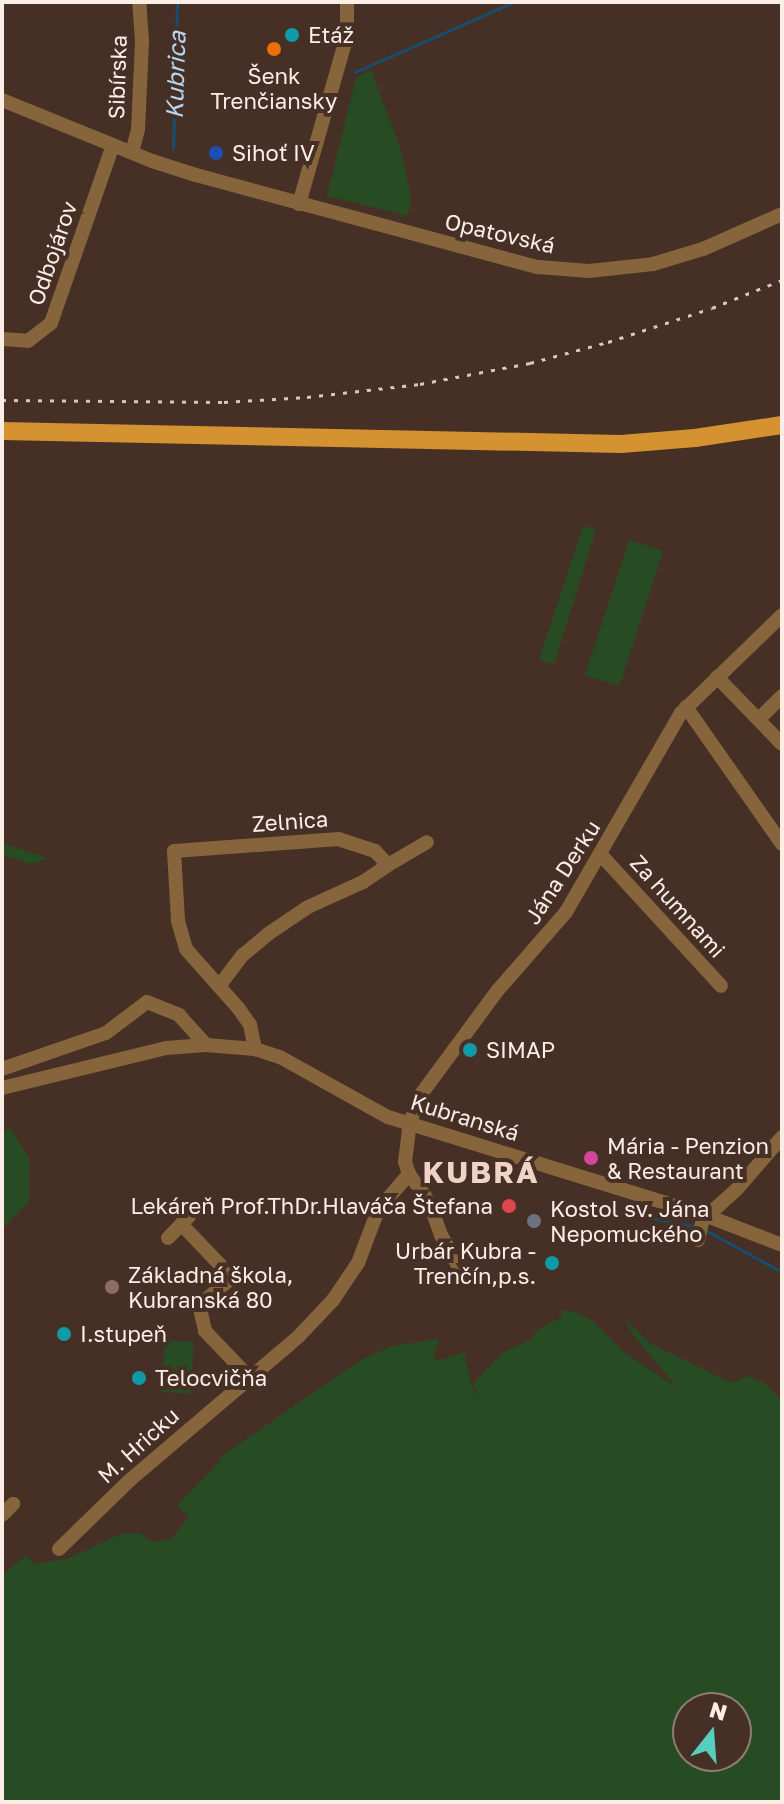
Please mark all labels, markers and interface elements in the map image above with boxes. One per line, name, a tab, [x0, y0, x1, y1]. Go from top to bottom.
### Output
place label: Etáž	[308, 22, 354, 48]
marker: Etáž	[283, 26, 301, 44]
water label: Kubrica	[159, 31, 191, 119]
street label: Sibírska	[102, 34, 132, 120]
marker: Šenk Trenčiansky	[265, 40, 283, 58]
place label: Šenk Trenčiansky	[211, 62, 337, 114]
place label: Sihoť IV	[232, 140, 315, 166]
marker: Sihoť IV	[207, 144, 225, 162]
street label: Odbojárov	[22, 197, 82, 309]
street label: Opatovská	[442, 208, 558, 258]
street label: Zelnica	[251, 805, 329, 837]
street label: Jána Derku	[519, 815, 605, 929]
street label: Za humnami	[625, 849, 731, 963]
place label: SIMAP	[486, 1037, 555, 1063]
marker: SIMAP	[461, 1041, 479, 1059]
street label: Kubranská	[407, 1088, 523, 1146]
place label: Mária - Penzion & Restaurant	[607, 1132, 769, 1184]
marker: Mária - Penzion & Restaurant	[582, 1149, 600, 1167]
district label: KUBRÁ	[422, 1154, 540, 1190]
place label: Lekáreň Prof.ThDr.Hlaváča Štefana	[130, 1193, 493, 1219]
place label: Kostol sv. Jána Nepomuckého	[550, 1195, 709, 1246]
marker: Lekáreň Prof.ThDr.Hlaváča Štefana	[500, 1197, 518, 1215]
marker: Kostol sv. Jána Nepomuckého	[525, 1212, 543, 1230]
place label: Urbár Kubra - Trenčín,p.s.	[395, 1237, 536, 1288]
marker: Urbár Kubra - Trenčín,p.s.	[543, 1254, 561, 1272]
place label: Základná škola, Kubranská 80	[128, 1261, 293, 1312]
marker: Základná škola, Kubranská 80	[103, 1278, 121, 1296]
place label: I.stupeň	[80, 1321, 167, 1347]
marker: I.stupeň	[55, 1325, 73, 1343]
place label: Telocvičňa	[155, 1365, 267, 1391]
marker: Telocvičňa	[130, 1369, 148, 1387]
street label: M. Hricku	[92, 1402, 184, 1488]
north arrow	[672, 1692, 752, 1772]
text: N	[707, 1695, 731, 1726]

